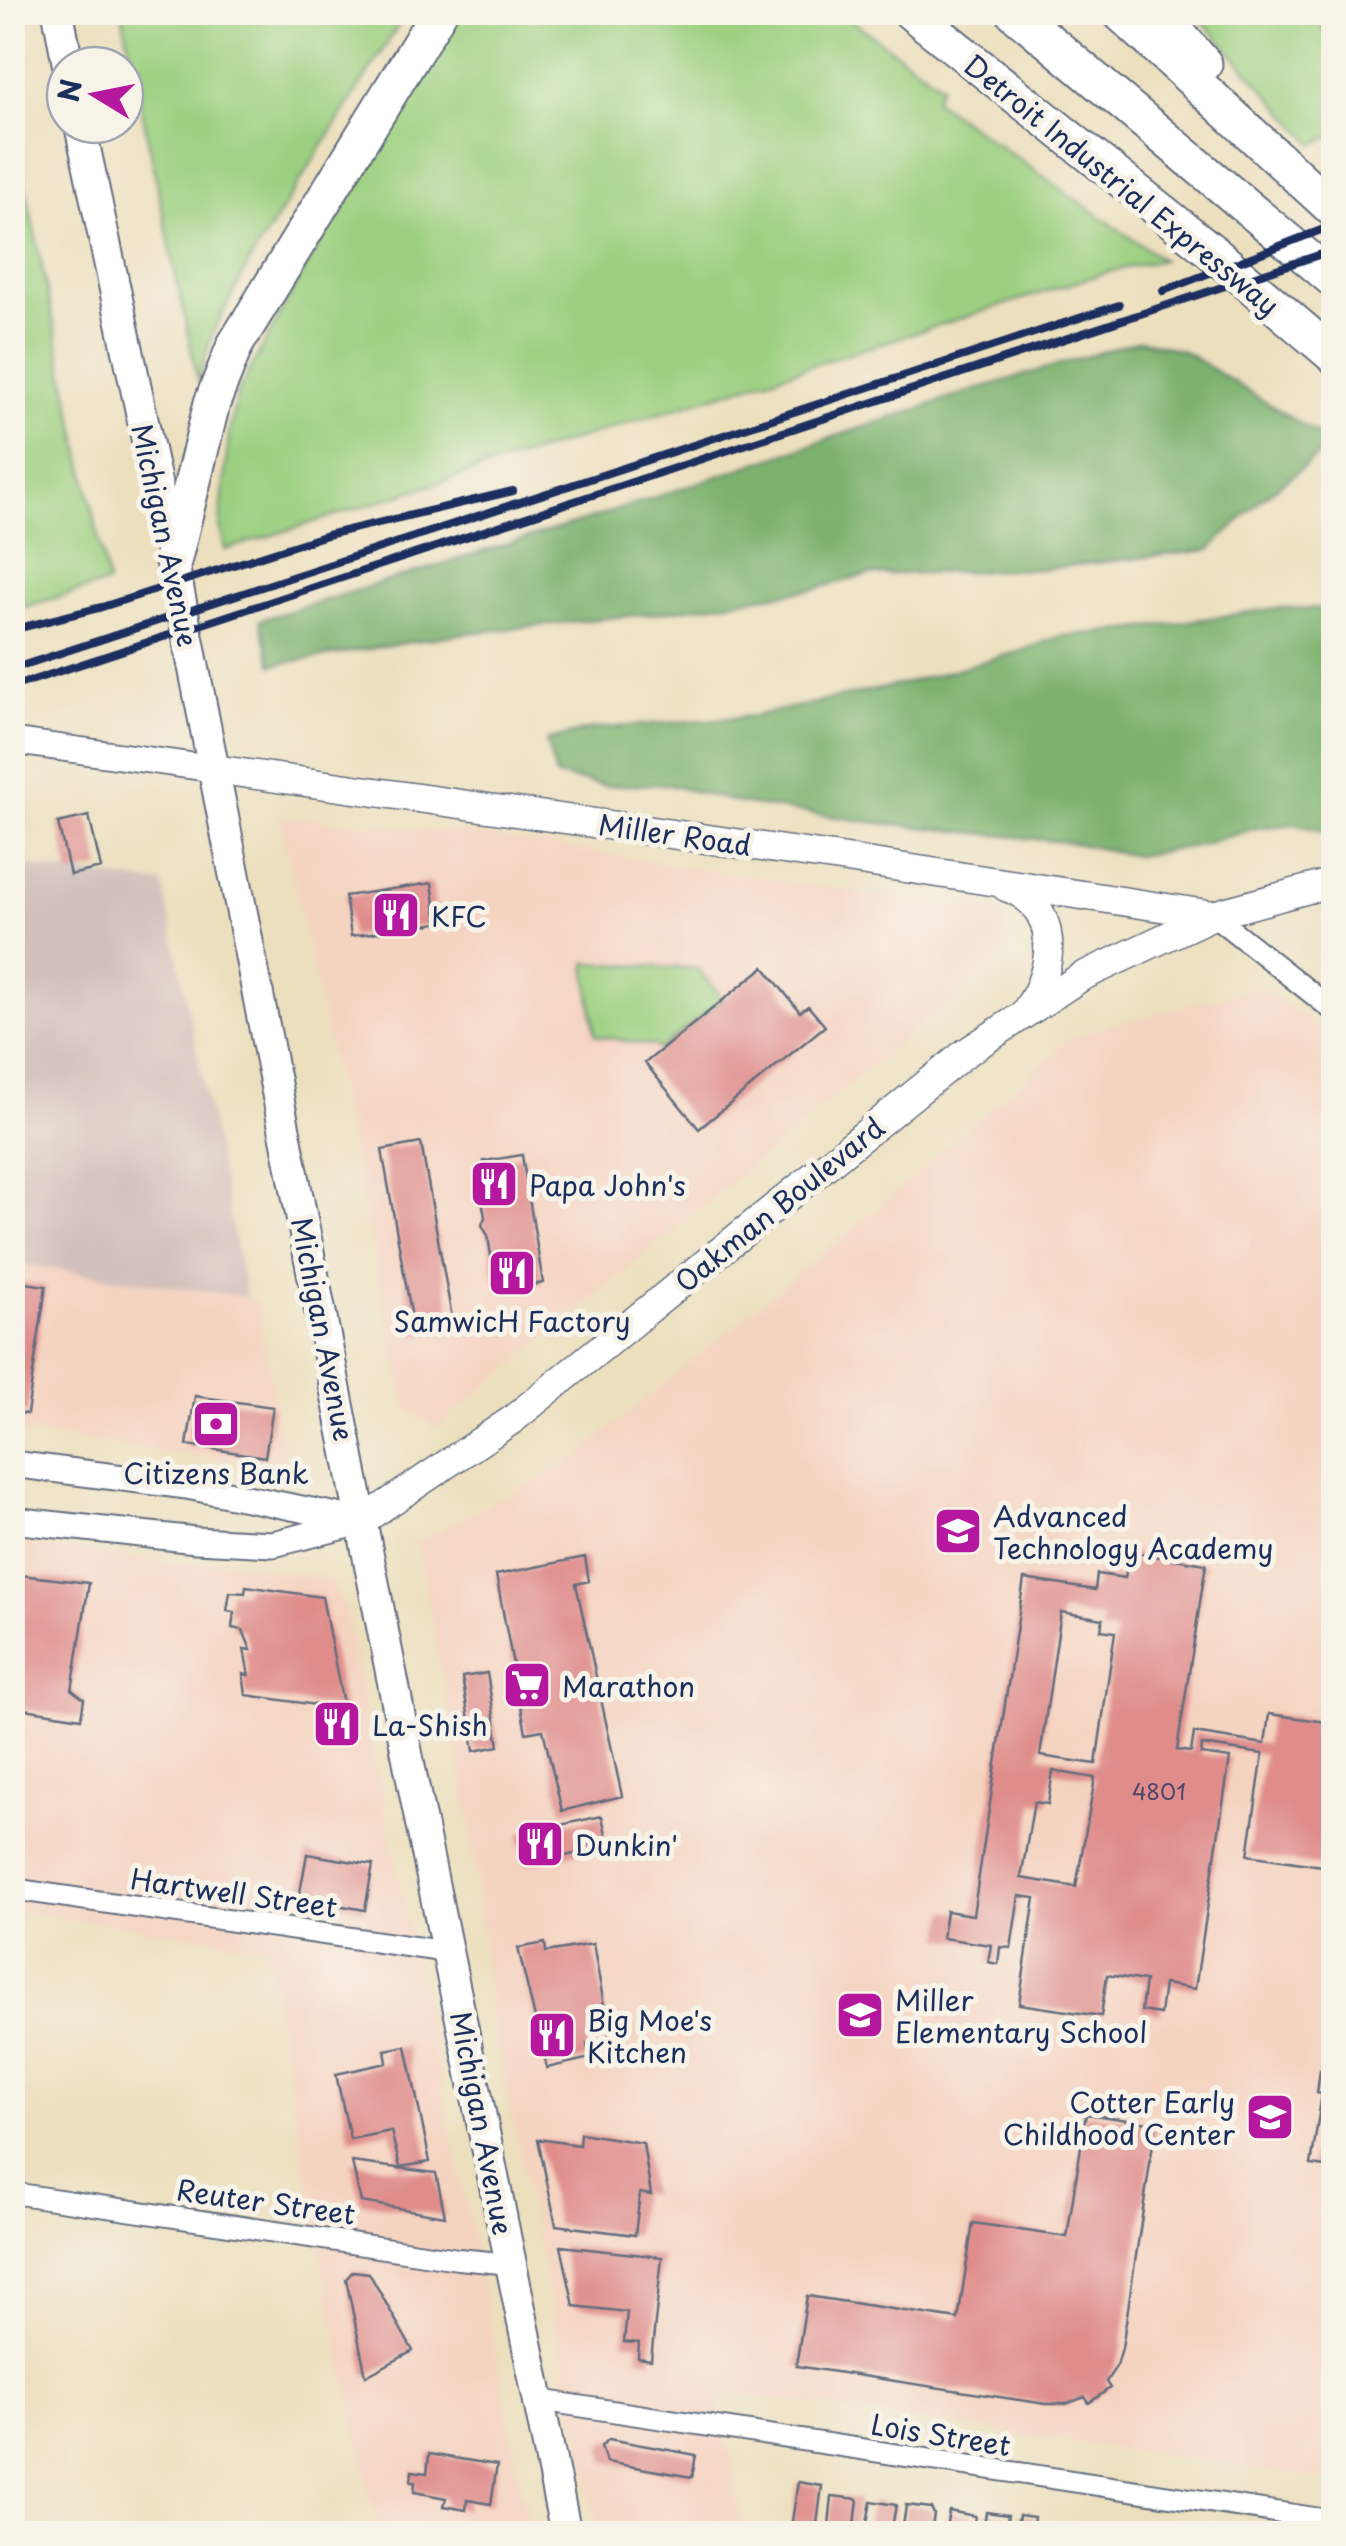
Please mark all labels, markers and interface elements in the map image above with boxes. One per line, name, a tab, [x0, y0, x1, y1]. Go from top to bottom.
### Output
street label: Detroit Industrial Expressway	[955, 43, 1289, 325]
north arrow	[45, 45, 145, 145]
text: N	[46, 76, 92, 105]
street label: Michigan Avenue	[121, 420, 211, 650]
street label: Miller Road	[596, 802, 754, 866]
restaurant icon: KFC	[370, 889, 422, 941]
place label: KFC	[431, 894, 487, 937]
street label: Oakman Boulevard	[665, 1106, 893, 1302]
restaurant icon: Papa John's	[468, 1158, 520, 1210]
place label: Papa John's	[529, 1163, 686, 1206]
street label: Michigan Avenue	[281, 1214, 367, 1444]
restaurant icon: SamwicH Factory	[486, 1247, 538, 1299]
place label: SamwicH Factory	[394, 1299, 630, 1342]
bank icon: Citizens Bank	[190, 1398, 242, 1450]
place label: Citizens Bank	[123, 1451, 309, 1494]
place label: Advanced Technology Academy	[993, 1494, 1273, 1569]
school or university icon: Advanced Technology Academy	[932, 1505, 984, 1557]
supermarket icon: Marathon	[501, 1659, 553, 1711]
place label: Marathon	[562, 1664, 695, 1707]
restaurant icon: La-Shish	[311, 1698, 363, 1750]
place label: La-Shish	[372, 1703, 488, 1746]
house number: 4801	[1132, 1774, 1186, 1807]
restaurant icon: Dunkin'	[514, 1818, 566, 1870]
place label: Dunkin'	[575, 1823, 678, 1866]
street label: Hartwell Street	[128, 1856, 340, 1928]
place label: Miller Elementary School	[895, 1978, 1147, 2053]
school or university icon: Miller Elementary School	[834, 1989, 886, 2041]
place label: Big Moe's Kitchen	[587, 1998, 712, 2073]
street label: Michigan Avenue	[440, 2008, 526, 2238]
restaurant icon: Big Moe's Kitchen	[526, 2009, 578, 2061]
place label: Cotter Early Childhood Center	[1003, 2080, 1235, 2155]
school or university icon: Cotter Early Childhood Center	[1244, 2091, 1296, 2143]
street label: Reuter Street	[174, 2167, 358, 2235]
street label: Lois Street	[868, 2402, 1014, 2466]

